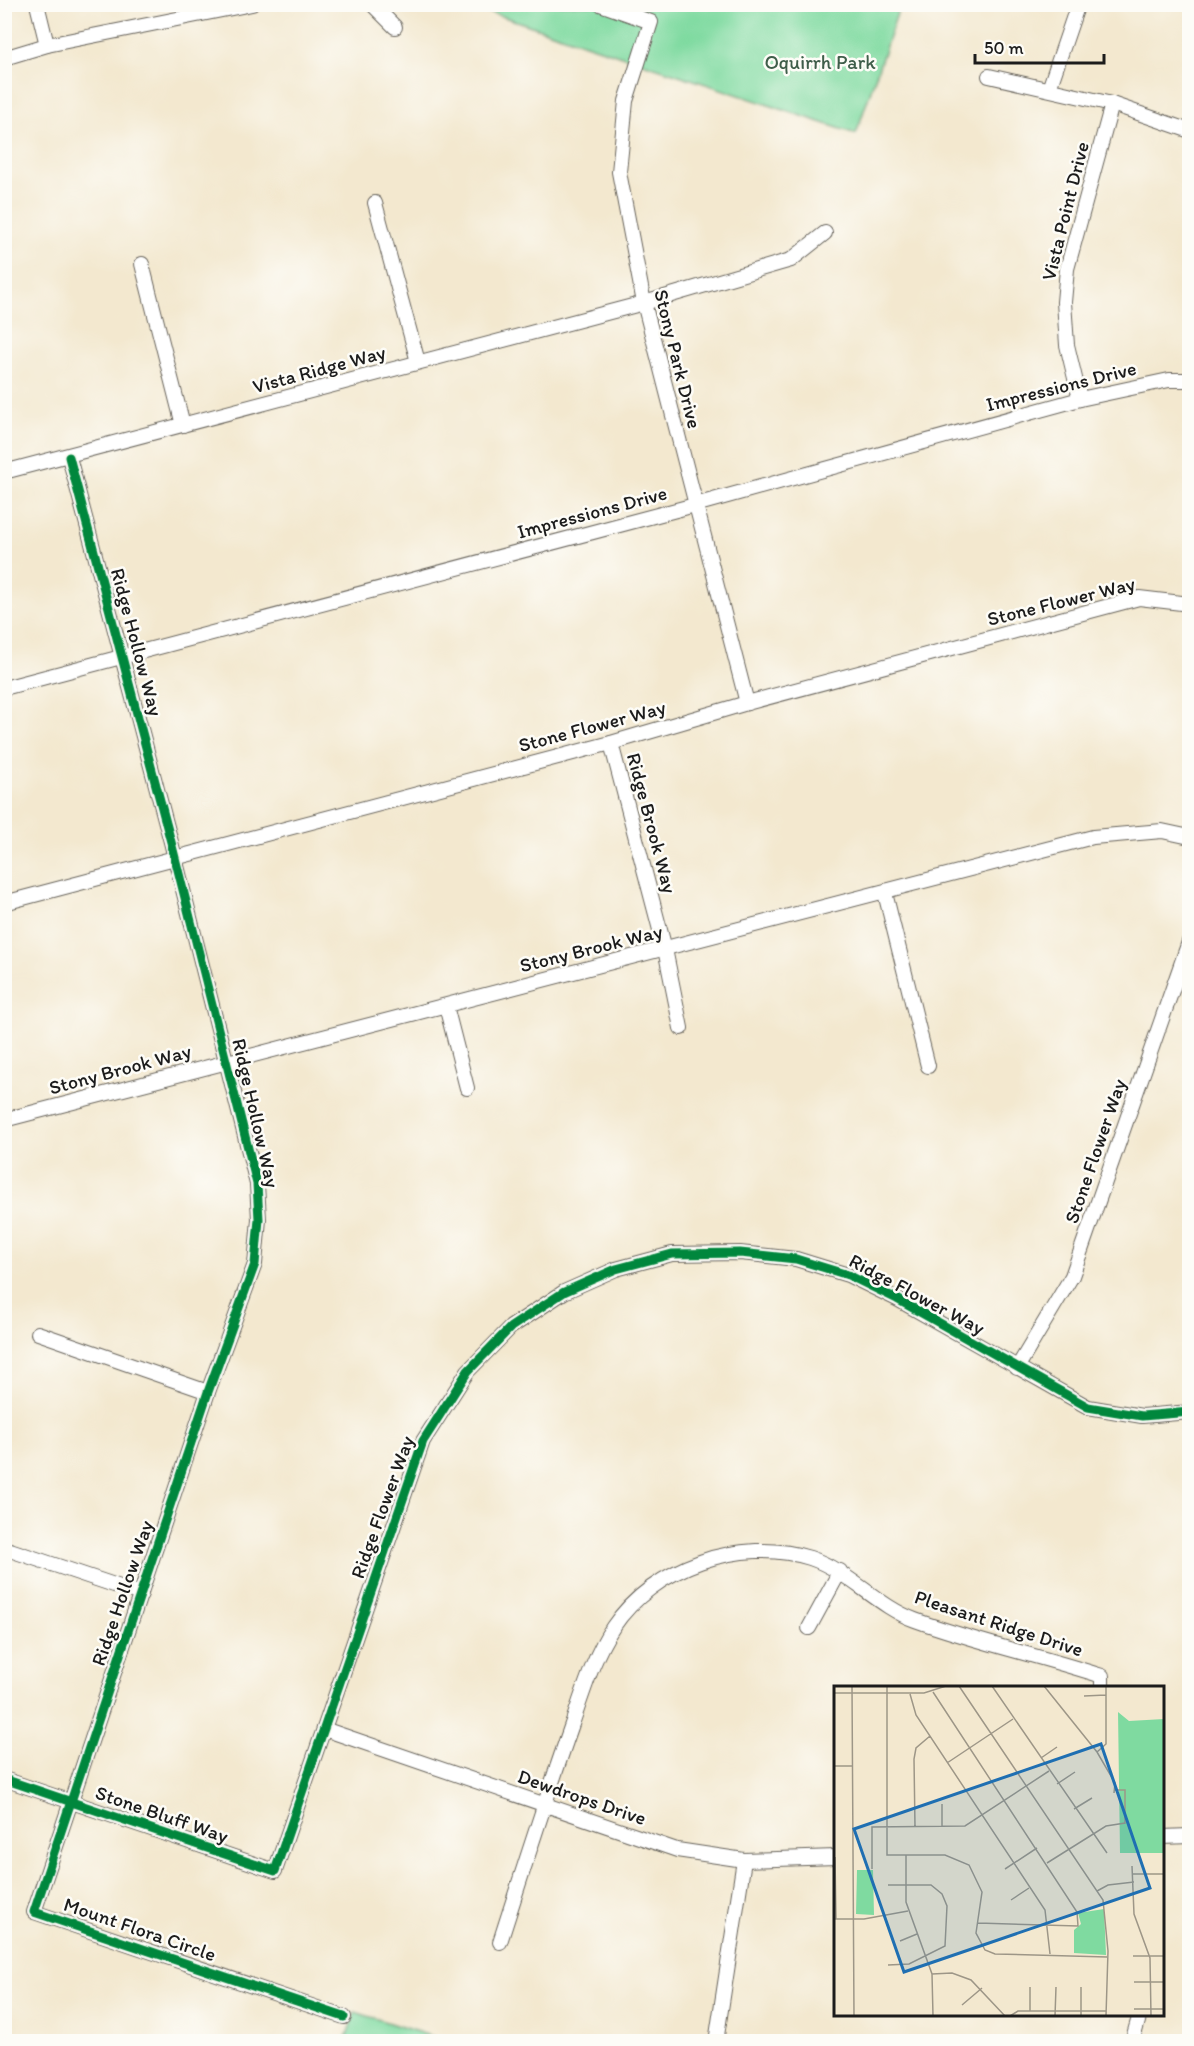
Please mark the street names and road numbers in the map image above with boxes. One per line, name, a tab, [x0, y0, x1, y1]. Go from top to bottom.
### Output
street label: Vista Point Drive	[1036, 139, 1094, 283]
street label: Stony Park Drive	[649, 287, 707, 431]
street label: Vista Ridge Way	[250, 340, 389, 398]
street label: Impressions Drive	[983, 356, 1139, 416]
street label: Impressions Drive	[514, 480, 670, 544]
street label: Ridge Hollow Way	[106, 565, 168, 719]
street label: Stone Flower Way	[985, 571, 1138, 631]
street label: Stone Flower Way	[516, 695, 669, 757]
street label: Ridge Brook Way	[622, 750, 682, 897]
street label: Stony Brook Way	[517, 919, 665, 977]
street label: Ridge Hollow Way	[227, 1036, 285, 1191]
street label: Stony Brook Way	[46, 1038, 194, 1100]
street label: Stone Flower Way	[1059, 1075, 1131, 1227]
street label: Ridge Flower Way	[845, 1248, 989, 1340]
street label: Ridge Flower Way	[345, 1432, 419, 1582]
street label: Ridge Hollow Way	[86, 1516, 158, 1669]
street label: Pleasant Ridge Drive	[912, 1584, 1086, 1662]
street label: Dewdrops Drive	[515, 1764, 649, 1830]
street label: Stone Bluff Way	[92, 1780, 232, 1848]
street label: Mount Flora Circle	[61, 1892, 219, 1966]

